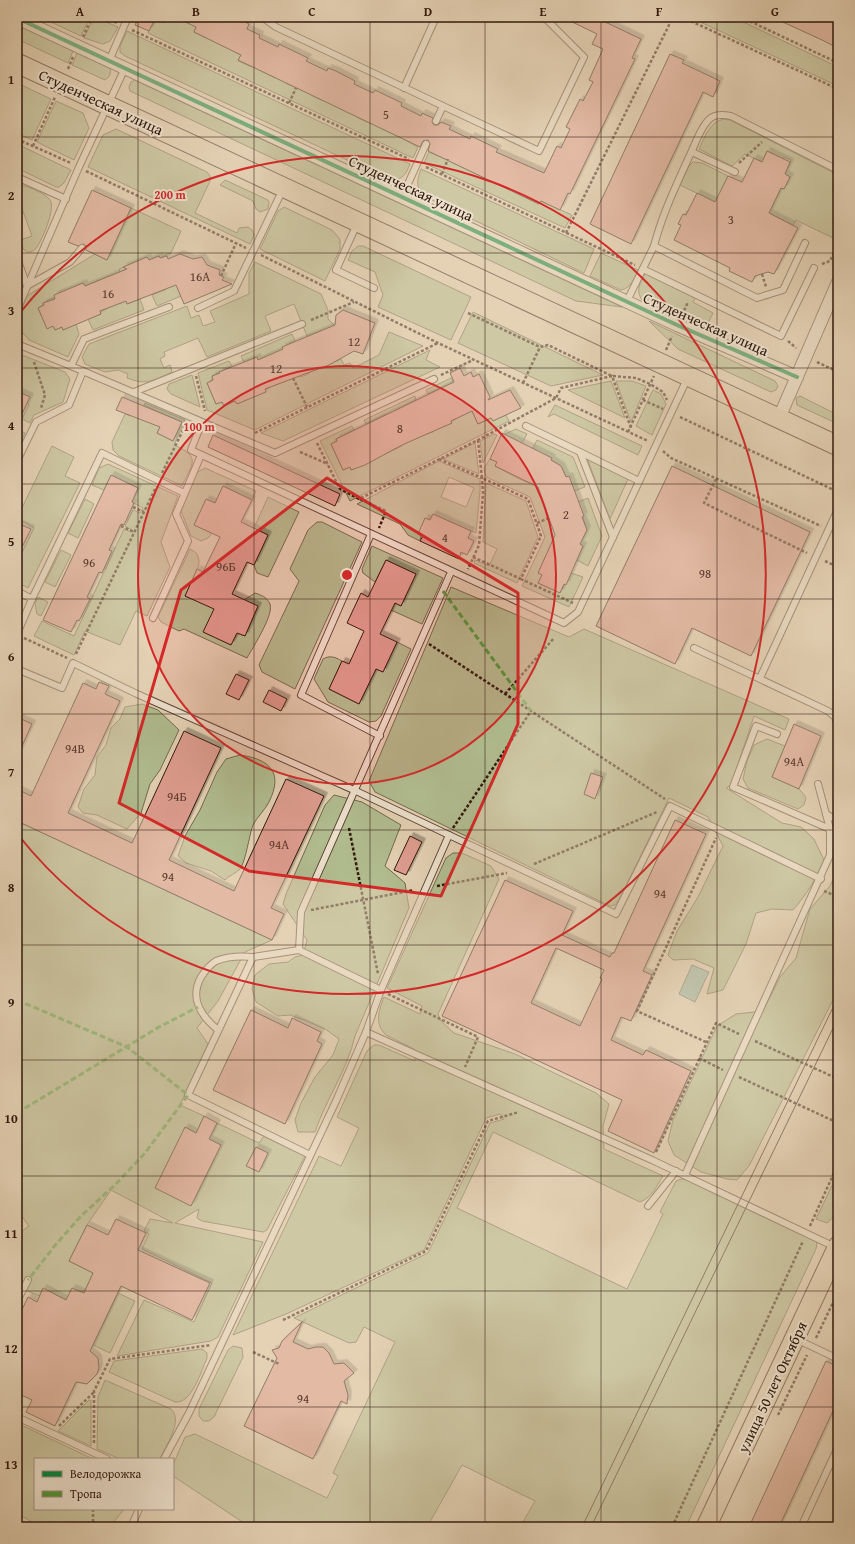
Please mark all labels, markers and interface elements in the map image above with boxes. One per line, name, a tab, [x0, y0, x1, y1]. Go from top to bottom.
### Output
text: A	[76, 2, 85, 21]
text: B	[192, 2, 200, 21]
text: C	[308, 2, 316, 21]
text: D	[424, 2, 432, 21]
text: E	[540, 2, 547, 21]
text: F	[656, 2, 663, 21]
text: G	[771, 2, 779, 21]
street label: Студенческая улица	[35, 64, 167, 140]
text: 1	[8, 70, 14, 89]
house number: 5	[383, 105, 389, 124]
street label: Студенческая улица	[345, 150, 477, 226]
text: 2	[8, 186, 15, 205]
text: 200 m	[154, 186, 187, 203]
house number: 3	[728, 210, 734, 229]
house number: 16А	[190, 267, 210, 286]
house number: 16	[102, 284, 114, 303]
street label: Студенческая улица	[640, 287, 773, 361]
text: 3	[8, 301, 14, 320]
house number: 12	[348, 332, 360, 351]
house number: 12	[270, 359, 282, 378]
text: 4	[8, 416, 15, 435]
text: 100 m	[183, 418, 216, 435]
house number: 8	[397, 419, 403, 438]
house number: 2	[563, 505, 569, 524]
house number: 4	[442, 528, 448, 547]
text: 5	[8, 532, 15, 551]
house number: 96	[83, 553, 95, 572]
house number: 96Б	[216, 557, 236, 576]
house number: 98	[699, 564, 711, 583]
centre of rings	[340, 568, 354, 582]
text: 6	[8, 647, 15, 666]
house number: 94В	[65, 739, 85, 758]
house number: 94А	[784, 752, 804, 771]
text: 7	[8, 763, 15, 782]
house number: 94Б	[167, 787, 187, 806]
house number: 94А	[269, 835, 289, 854]
house number: 94	[162, 867, 174, 886]
text: 8	[8, 878, 15, 897]
house number: 94	[654, 884, 666, 903]
text: 9	[8, 993, 15, 1012]
text: 10	[4, 1109, 18, 1128]
text: 11	[4, 1224, 18, 1243]
street label: улица 50 лет Октября	[732, 1318, 812, 1457]
text: 12	[4, 1339, 18, 1358]
house number: 94	[297, 1389, 309, 1408]
text: 13	[4, 1455, 18, 1474]
legend	[34, 1458, 174, 1510]
text: Велодорожка	[70, 1465, 141, 1482]
text: Тропа	[70, 1485, 102, 1502]

